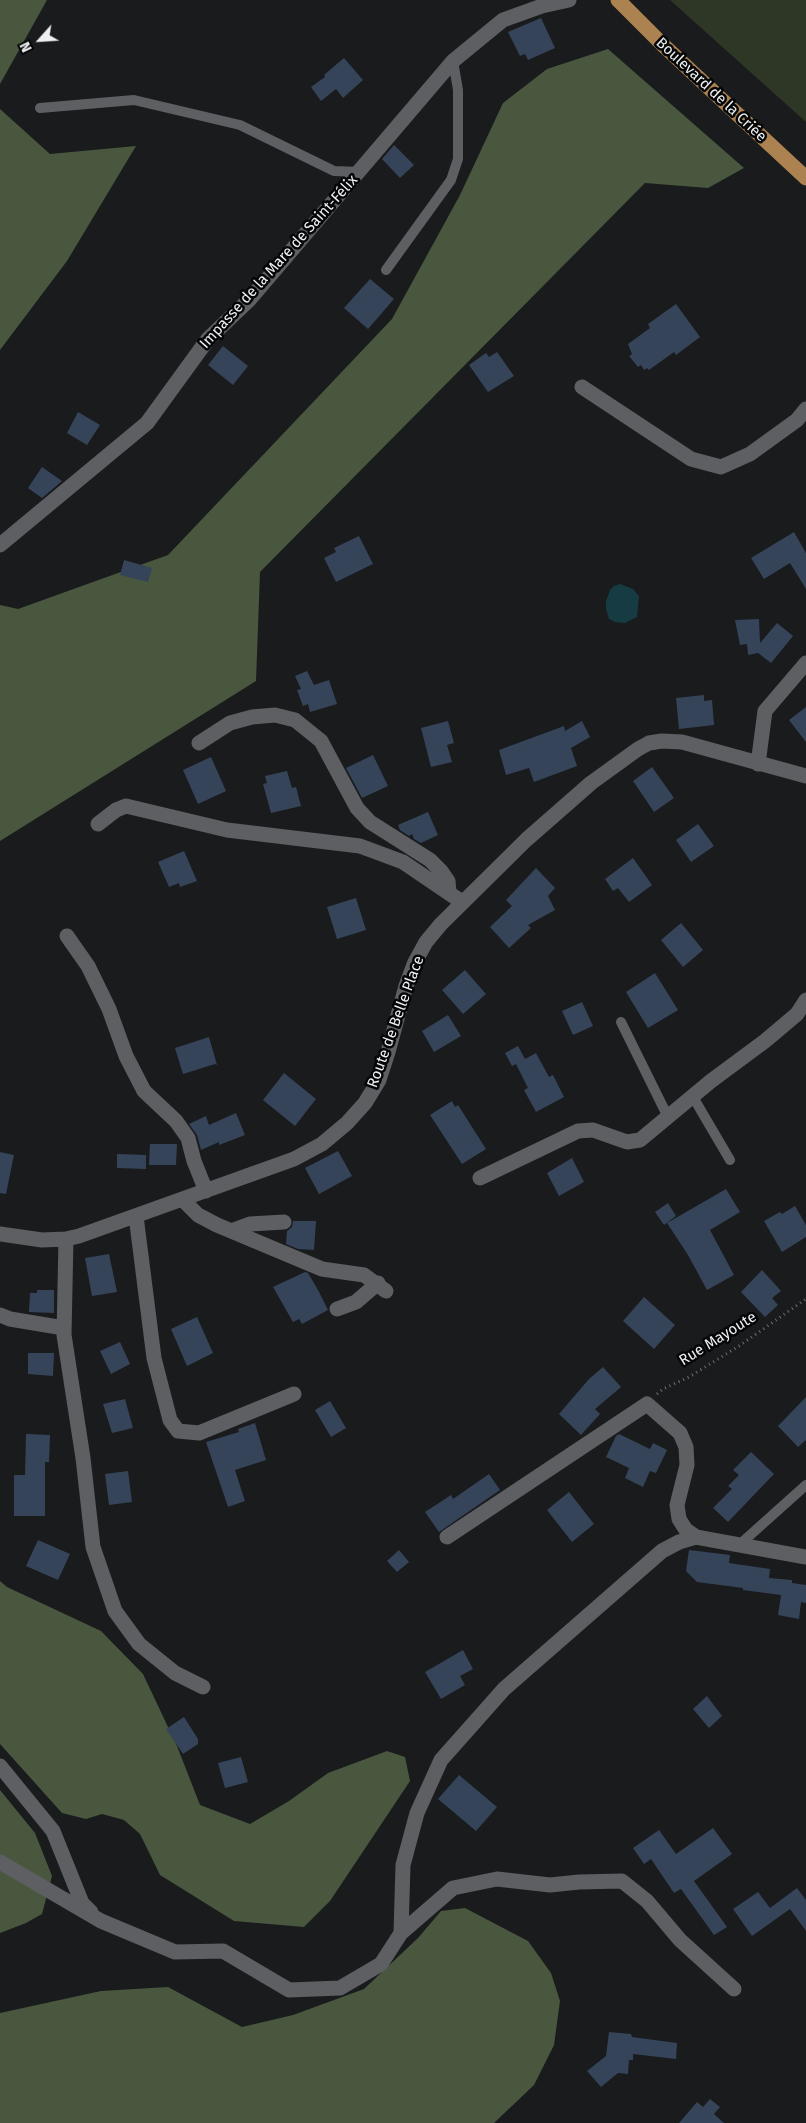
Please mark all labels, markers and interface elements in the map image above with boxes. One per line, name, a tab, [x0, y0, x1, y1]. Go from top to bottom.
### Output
north arrow	[15, 15, 65, 65]
street label: Boulevard de la Criée	[652, 34, 770, 146]
text: N	[16, 39, 36, 55]
street label: Impasse de la Mare de Saint-Félix	[196, 172, 362, 352]
street label: Route de Belle Place	[364, 954, 428, 1090]
street label: Rue Mayoute	[676, 1308, 760, 1370]

